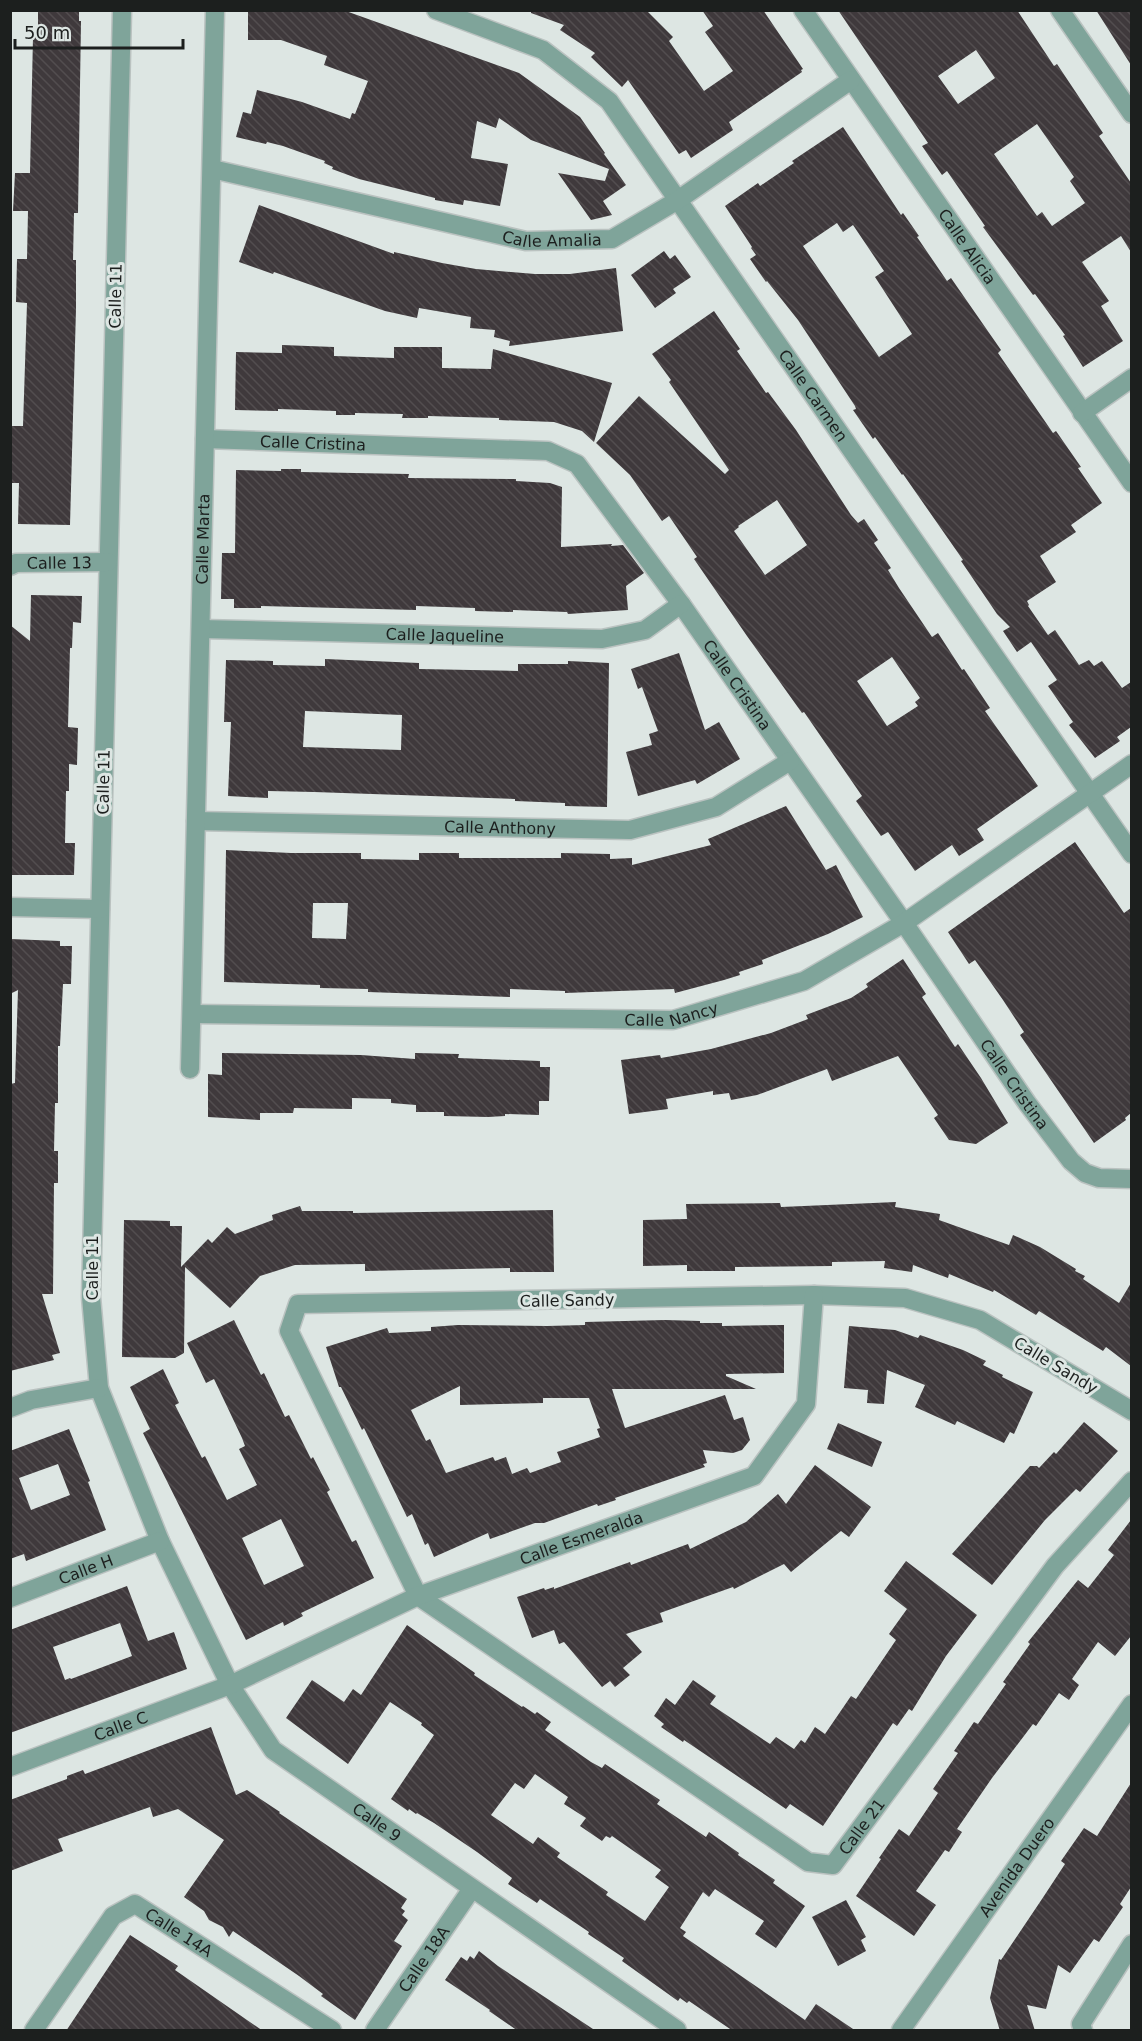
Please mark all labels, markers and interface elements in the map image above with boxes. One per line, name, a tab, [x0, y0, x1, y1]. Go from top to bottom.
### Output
scale bar	[15, 12, 183, 50]
text: 50 m	[24, 22, 70, 43]
street label: Calle Alicia	[934, 205, 1000, 288]
street label: Calle Amalia	[500, 227, 602, 251]
street label: Calle 11	[105, 263, 126, 329]
street label: Calle Carmen	[774, 346, 852, 445]
street label: Calle Cristina	[260, 432, 366, 455]
street label: Calle Marta	[192, 493, 214, 585]
street label: Calle 13	[27, 553, 92, 573]
street label: Calle Jaqueline	[385, 625, 504, 647]
street label: Calle Cristina	[699, 636, 775, 734]
street label: Calle 11	[93, 749, 114, 815]
street label: Calle Anthony	[444, 817, 556, 838]
street label: Calle Nancy	[624, 998, 720, 1031]
street label: Calle Cristina	[976, 1035, 1053, 1133]
street label: Calle 11	[83, 1235, 102, 1301]
street label: Calle Sandy	[520, 1290, 614, 1311]
street label: Calle Sandy	[1010, 1333, 1101, 1398]
street label: Calle Esmeralda	[517, 1507, 645, 1569]
street label: Calle H	[56, 1551, 116, 1589]
street label: Calle C	[91, 1708, 150, 1745]
street label: Calle 21	[835, 1795, 889, 1859]
street label: Calle 9	[349, 1799, 405, 1846]
street label: Avenida Duero	[975, 1814, 1059, 1920]
street label: Calle 14A	[142, 1904, 216, 1961]
street label: Calle 18A	[395, 1923, 453, 1996]

